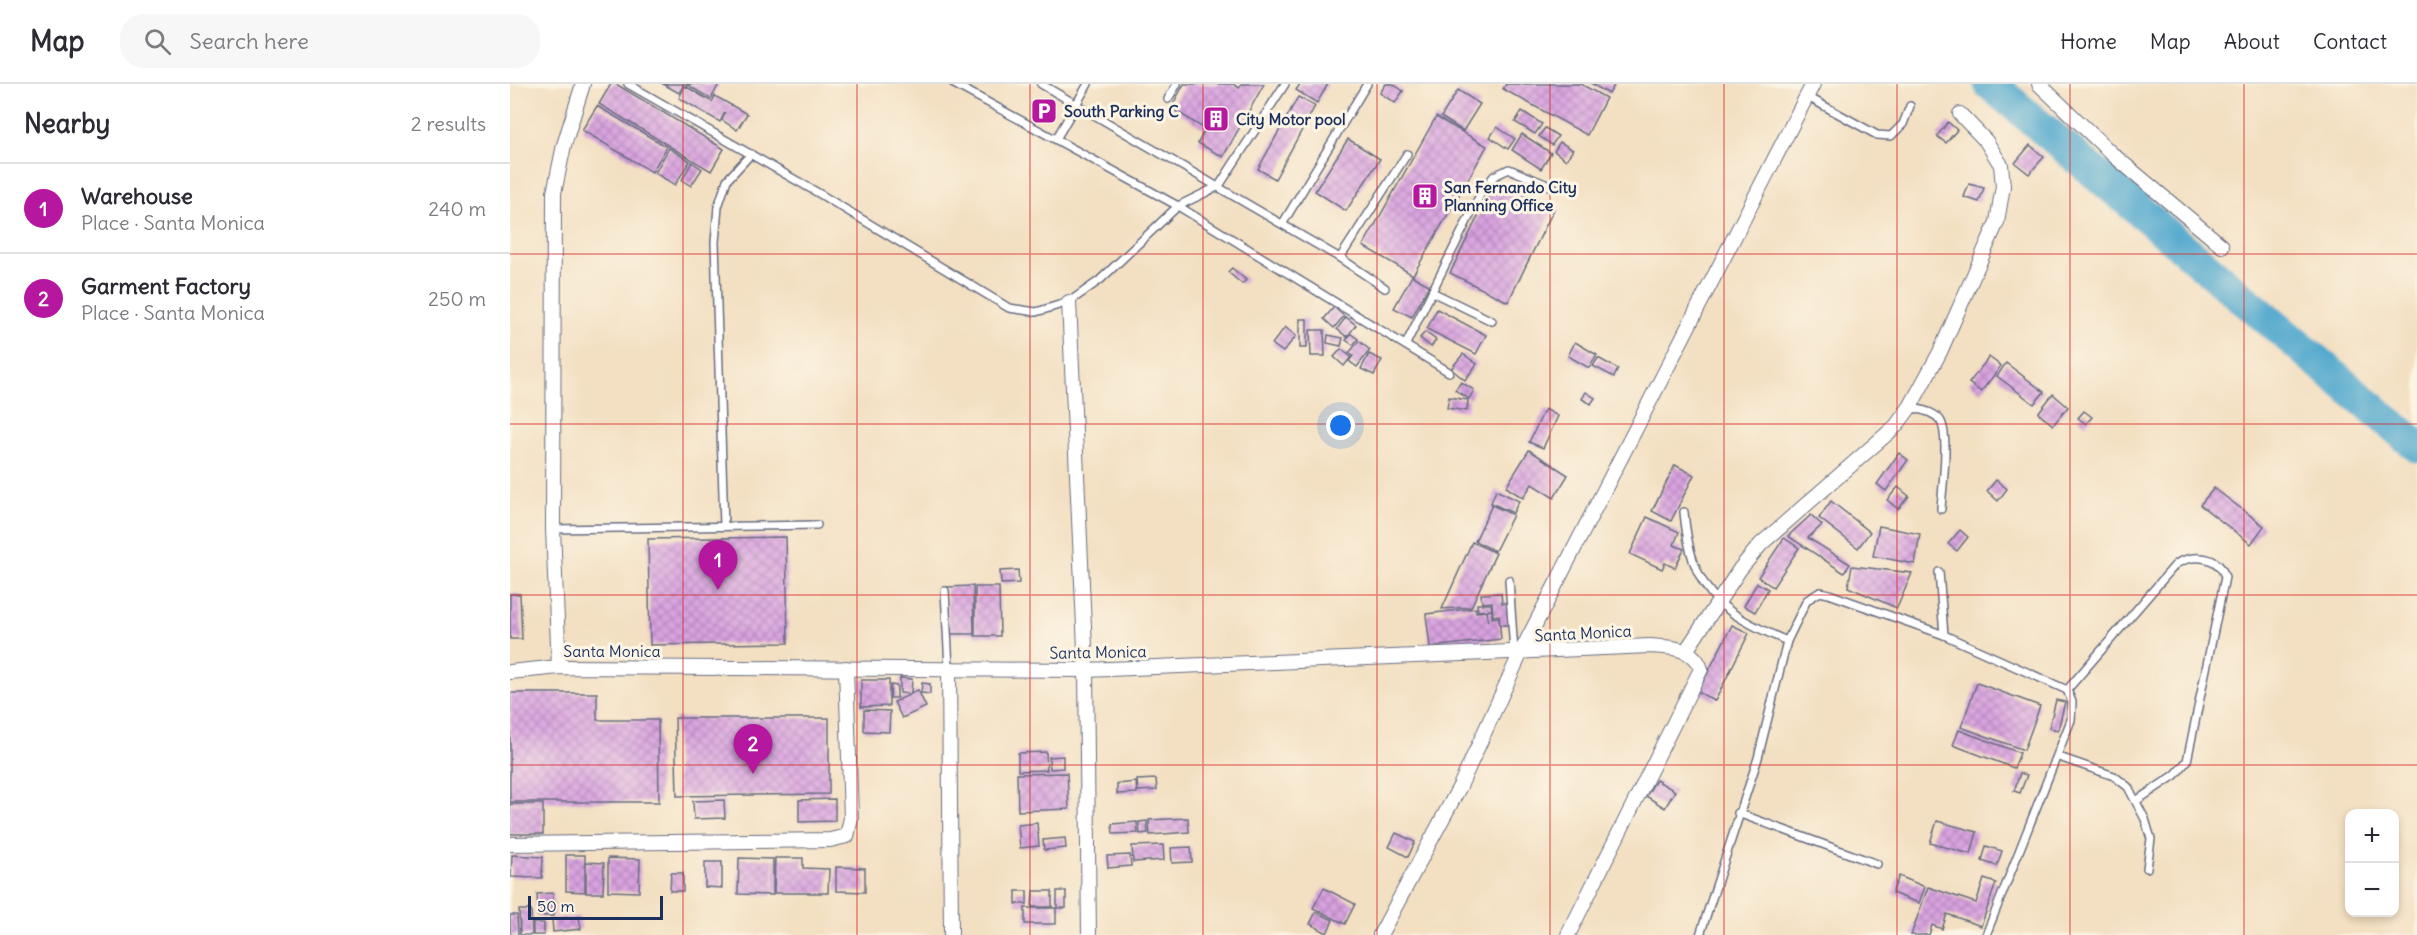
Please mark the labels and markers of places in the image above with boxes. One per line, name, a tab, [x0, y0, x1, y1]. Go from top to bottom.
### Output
parking icon: South Parking C	[1029, 96, 1059, 126]
place label: South Parking C	[1064, 101, 1179, 122]
building icon: City Motor pool	[1201, 104, 1231, 134]
place label: City Motor pool	[1236, 109, 1346, 130]
place label: San Fernando City Planning Office	[1444, 177, 1577, 216]
building icon: San Fernando City Planning Office	[1410, 181, 1440, 211]
pin: 1	[698, 540, 738, 590]
pin: 2	[734, 724, 772, 774]

